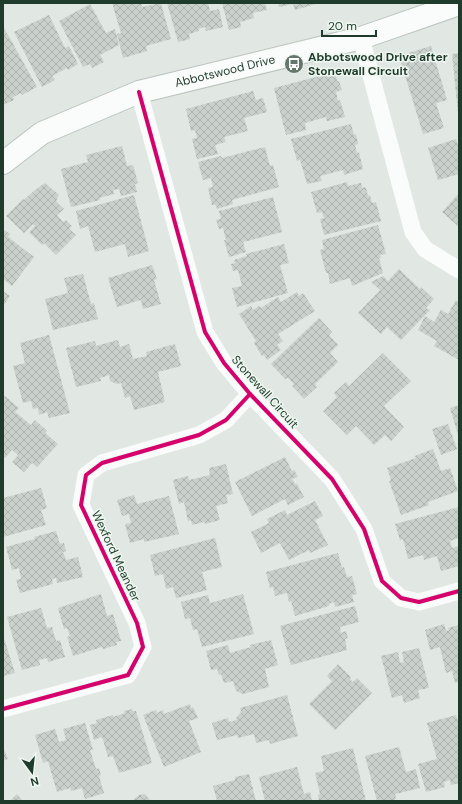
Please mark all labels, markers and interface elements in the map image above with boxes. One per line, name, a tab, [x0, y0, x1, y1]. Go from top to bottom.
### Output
scale bar	[322, 12, 376, 38]
text: 20 m	[328, 18, 357, 34]
place label: Abbotswood Drive after Stonewall Circuit	[308, 49, 448, 79]
street label: Abbotswood Drive	[173, 51, 277, 91]
bus stop icon: Abbotswood Drive after Stonewall Circuit	[283, 53, 305, 75]
street label: Stonewall Circuit	[228, 352, 302, 432]
street label: Wexford Meander	[88, 508, 144, 605]
north arrow	[12, 752, 52, 792]
text: N	[29, 774, 40, 789]

